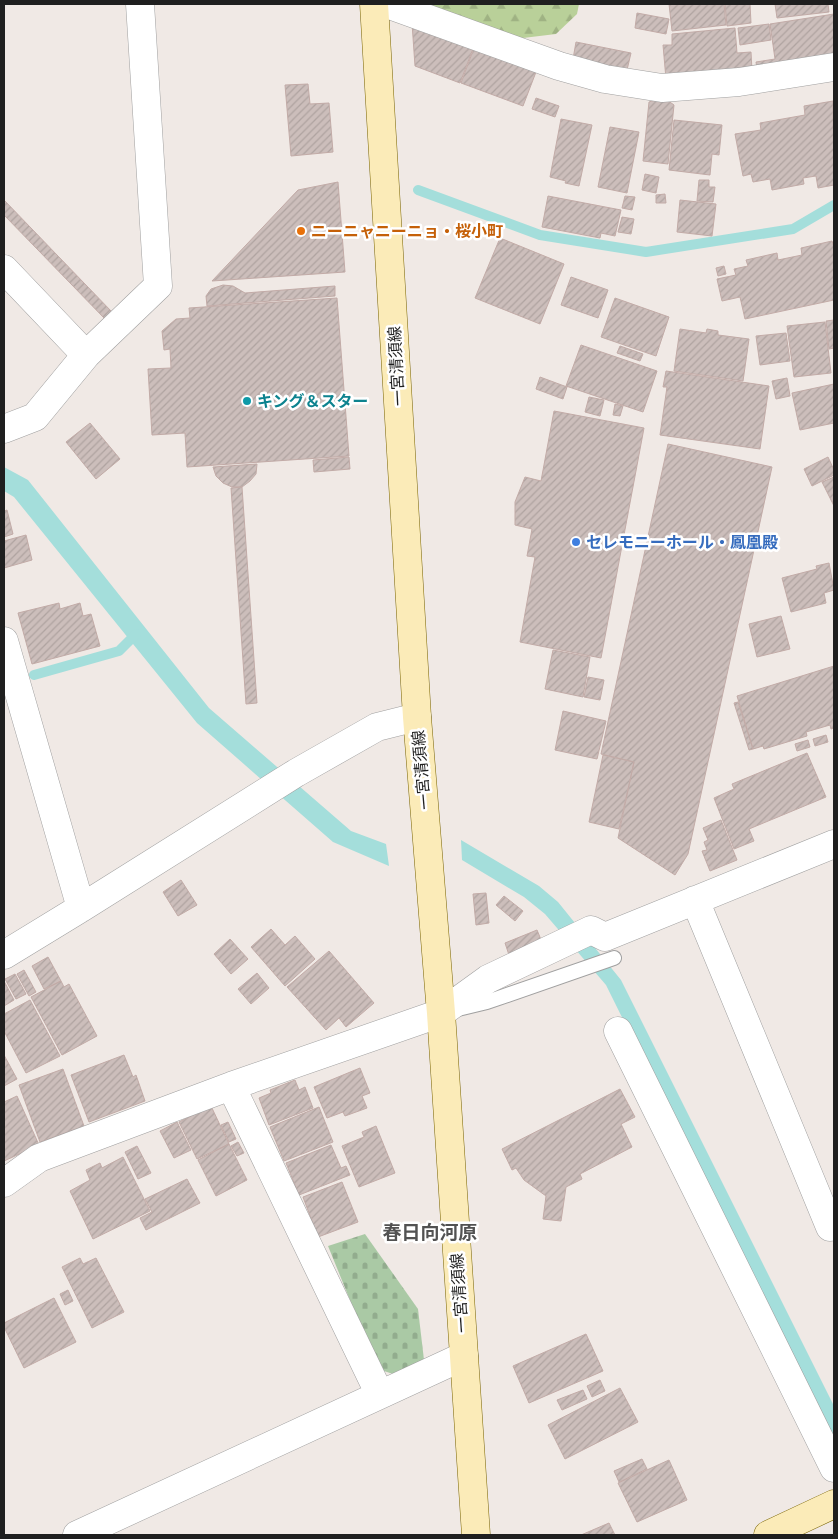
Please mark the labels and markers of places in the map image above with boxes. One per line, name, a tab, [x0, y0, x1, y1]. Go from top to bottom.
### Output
place label: ニーニャニーニョ・桜小町	[311, 222, 503, 240]
marker: ニーニャニーニョ・桜小町	[295, 225, 307, 237]
place label: キング＆スター	[257, 392, 369, 410]
marker: キング＆スター	[241, 395, 253, 407]
place label: セレモニーホール・鳳凰殿	[586, 533, 778, 551]
marker: セレモニーホール・鳳凰殿	[570, 536, 582, 548]

